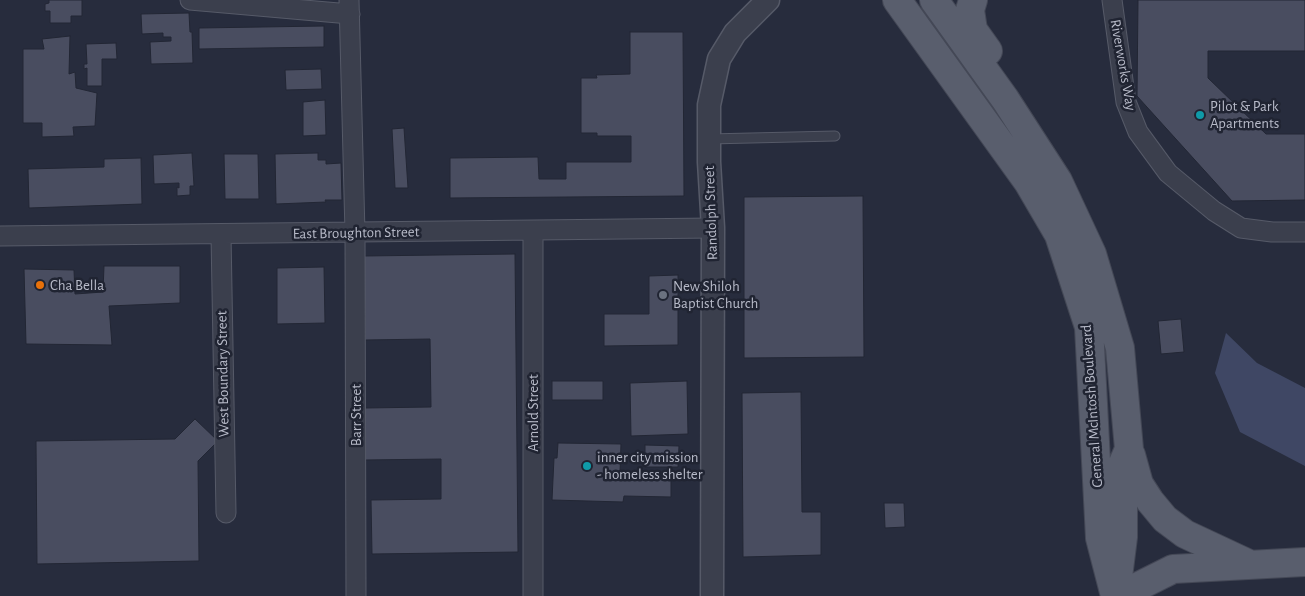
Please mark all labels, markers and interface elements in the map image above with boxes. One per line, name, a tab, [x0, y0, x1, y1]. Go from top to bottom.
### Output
street label: Riverworks Way	[1106, 18, 1140, 112]
place label: Pilot & Park Apartments	[1210, 97, 1279, 132]
marker: Pilot & Park Apartments	[1194, 109, 1206, 121]
street label: Randolph Street	[700, 165, 722, 261]
street label: East Broughton Street	[292, 223, 420, 243]
place label: Cha Bella	[50, 276, 104, 294]
place label: New Shiloh Baptist Church	[673, 277, 758, 312]
marker: Cha Bella	[34, 279, 46, 291]
marker: New Shiloh Baptist Church	[657, 289, 669, 301]
street label: West Boundary Street	[213, 310, 233, 438]
street label: General McIntosh Boulevard	[1077, 324, 1107, 488]
street label: Arnold Street	[524, 374, 542, 452]
street label: Barr Street	[347, 384, 365, 446]
place label: inner city mission - homeless shelter	[597, 448, 703, 483]
marker: inner city mission - homeless shelter	[581, 460, 593, 472]

